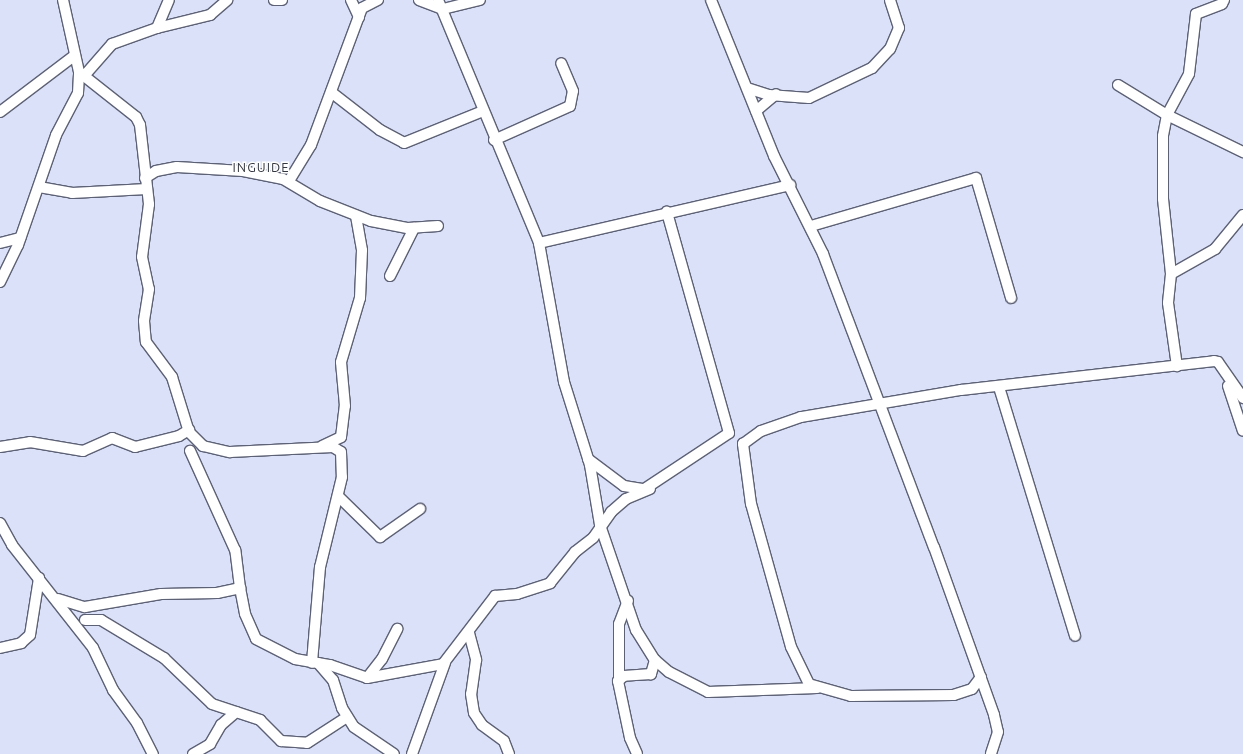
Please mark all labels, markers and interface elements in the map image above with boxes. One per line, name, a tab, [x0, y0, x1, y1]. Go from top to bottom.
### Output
district label: INGUIDE	[233, 159, 289, 175]

